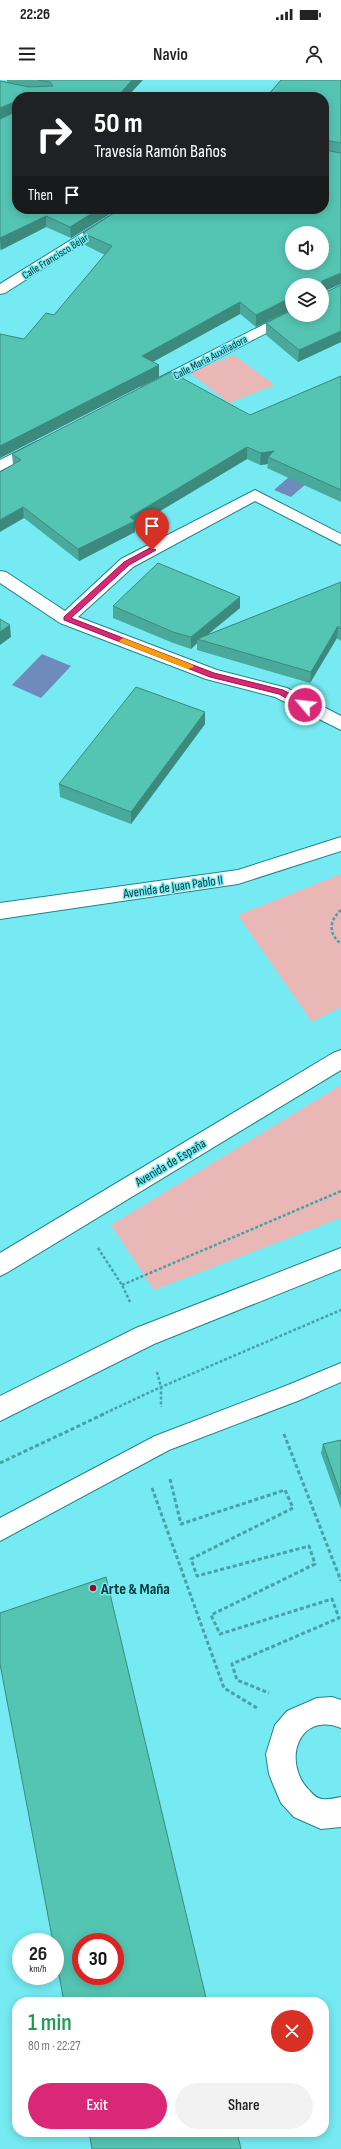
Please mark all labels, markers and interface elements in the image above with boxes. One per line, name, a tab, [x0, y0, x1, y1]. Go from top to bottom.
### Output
text: 22:26	[20, 5, 50, 24]
icon: menu	[16, 43, 38, 65]
icon: person	[303, 43, 325, 65]
text: Navio	[153, 44, 188, 65]
text: 50 m	[94, 107, 143, 140]
icon: right	[28, 108, 80, 160]
text: Travesía Ramón Baños	[94, 141, 227, 162]
icon: arrive	[61, 184, 83, 206]
text: Then	[28, 186, 53, 205]
map controls	[285, 226, 329, 322]
button: sound	[285, 226, 329, 270]
street label: Calle Francisco Béjar	[20, 231, 91, 282]
button: layers	[285, 278, 329, 322]
street label: Calle María Auxiliadora	[171, 332, 249, 382]
pin	[135, 509, 169, 550]
icon: arrive	[141, 515, 163, 537]
position arrow	[284, 684, 326, 726]
street label: Avenida de Juan Pablo II	[121, 872, 224, 902]
street label: Avenida de España	[131, 1135, 209, 1191]
place label: Arte & Maña	[100, 1580, 170, 1599]
marker: Arte & Maña	[88, 1583, 98, 1593]
speed limit sign: 30	[72, 1933, 124, 1985]
text: 26	[29, 1942, 47, 1966]
text: km/h	[29, 1963, 47, 1975]
text: 1 min	[28, 2008, 72, 2037]
button: close	[271, 2010, 313, 2052]
text: 80 m · 22:27	[28, 2038, 80, 2054]
button: Exit	[28, 2083, 167, 2129]
button: Share	[175, 2083, 313, 2129]

